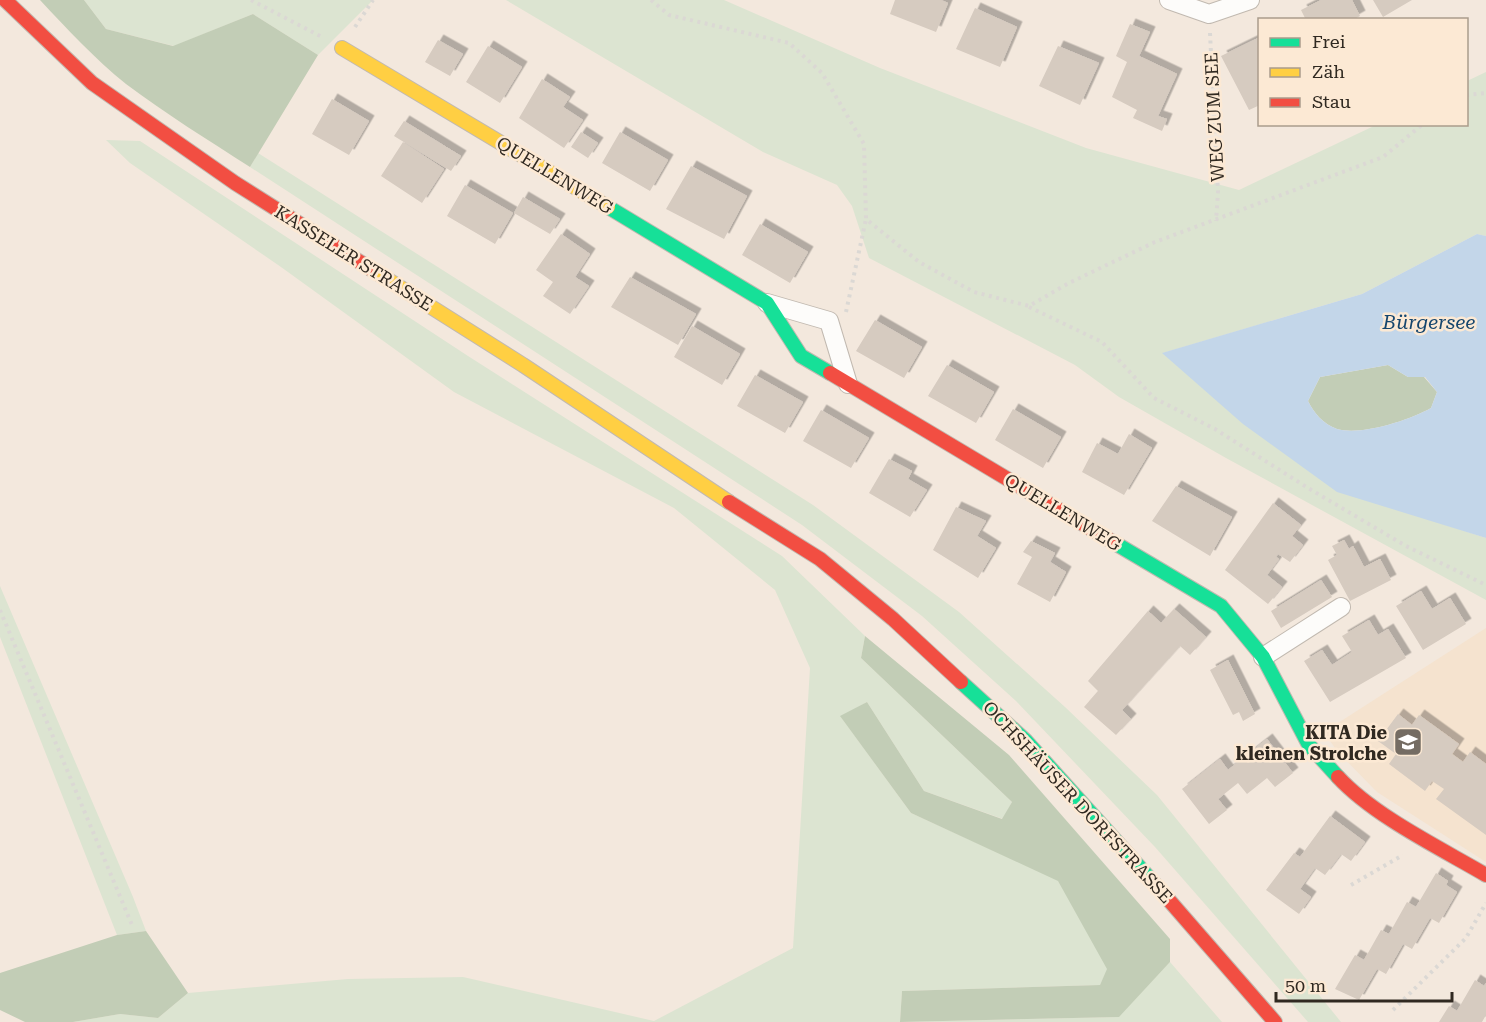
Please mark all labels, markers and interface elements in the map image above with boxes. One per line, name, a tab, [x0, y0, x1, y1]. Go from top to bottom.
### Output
legend	[1258, 18, 1468, 126]
text: Frei	[1312, 31, 1346, 52]
street label: WEG ZUM SEE	[1200, 52, 1228, 182]
text: Zäh	[1312, 61, 1345, 82]
text: Stau	[1312, 91, 1351, 112]
street label: QUELLENWEG	[493, 132, 617, 218]
street label: KASSELER STRASSE	[271, 201, 437, 315]
water label: Bürgersee	[1382, 310, 1475, 334]
street label: QUELLENWEG	[1001, 469, 1125, 555]
street label: OCHSHÄUSER DORFSTRASSE	[979, 697, 1177, 907]
place label: KITA Die kleinen Strolche	[1236, 722, 1387, 764]
school or university icon: KITA Die kleinen Strolche	[1392, 726, 1424, 758]
scale bar	[1276, 965, 1452, 1003]
text: 50 m	[1285, 975, 1326, 996]

